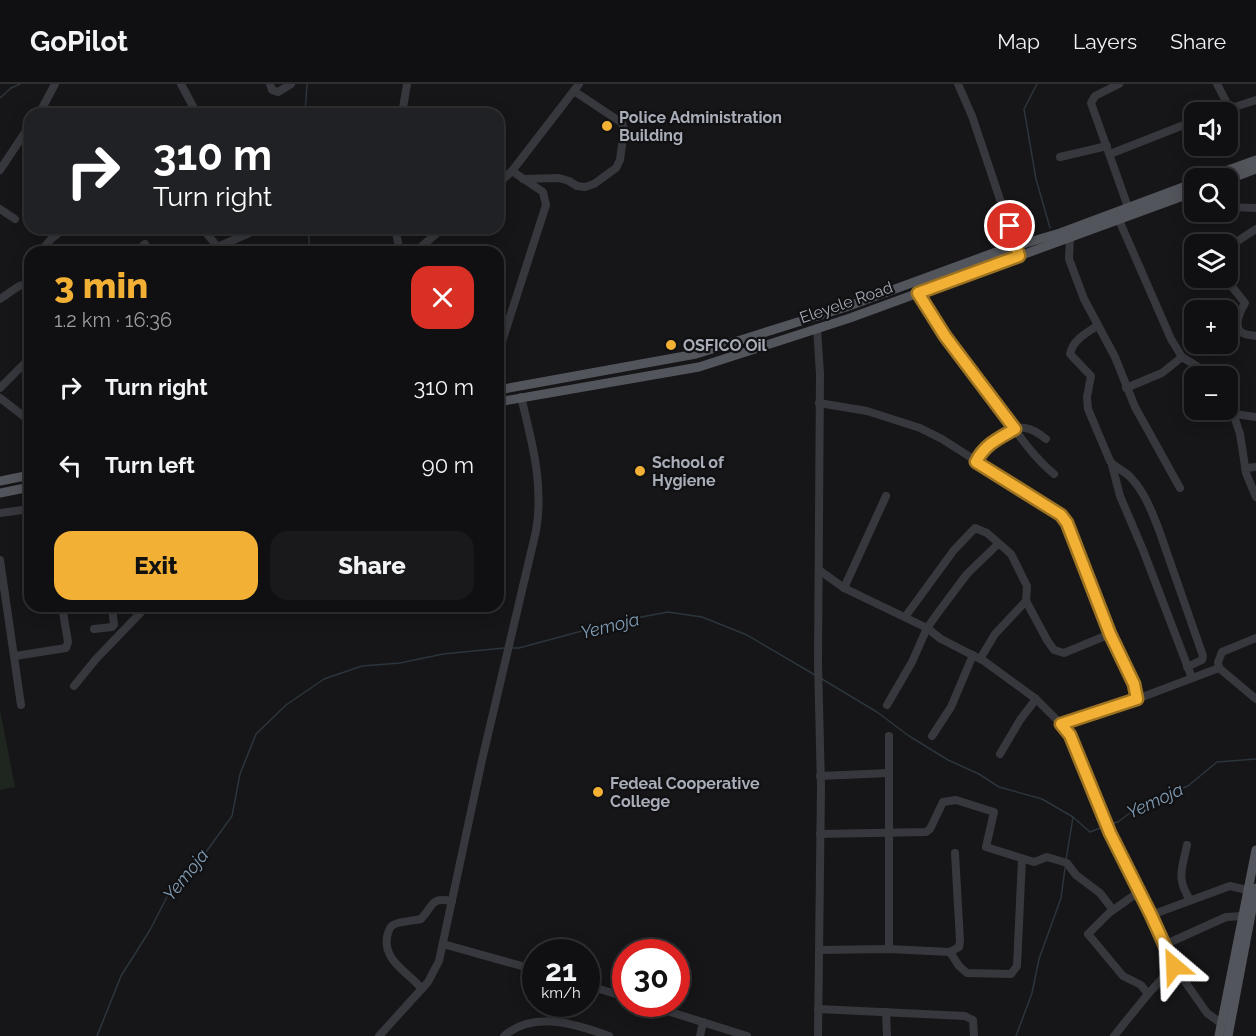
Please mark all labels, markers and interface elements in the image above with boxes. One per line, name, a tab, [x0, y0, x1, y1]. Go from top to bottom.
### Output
text: GoPilot	[30, 25, 128, 58]
text: Map	[997, 29, 1040, 54]
text: Layers	[1073, 29, 1137, 54]
text: Share	[1170, 29, 1226, 54]
map controls	[1184, 102, 1238, 420]
button: sound	[1184, 102, 1238, 156]
place label: Police Administration Building	[619, 108, 782, 145]
marker: Police Administration Building	[600, 119, 614, 133]
text: 310 m	[153, 131, 272, 180]
icon: right	[54, 132, 132, 210]
button: search	[1184, 168, 1238, 222]
text: Turn right	[153, 181, 272, 212]
pin	[984, 200, 1035, 251]
icon: arrive	[993, 209, 1026, 242]
button: layers	[1184, 234, 1238, 288]
text: 3 min	[54, 264, 148, 306]
button: close	[411, 266, 474, 329]
street label: Eleyele Road	[797, 278, 895, 327]
button: +	[1184, 300, 1238, 354]
text: 1.2 km · 16:36	[54, 308, 172, 332]
place label: OSFICO Oil	[683, 336, 768, 355]
marker: OSFICO Oil	[664, 338, 678, 352]
button: −	[1184, 366, 1238, 420]
icon: right	[54, 371, 87, 404]
text: Turn right	[105, 374, 208, 400]
text: 310 m	[414, 374, 474, 400]
icon: left	[54, 449, 87, 482]
text: Turn left	[105, 452, 195, 478]
text: 90 m	[422, 452, 474, 478]
place label: School of Hygiene	[652, 453, 725, 490]
marker: School of Hygiene	[633, 464, 647, 478]
button: Exit	[54, 531, 258, 600]
button: Share	[270, 531, 474, 600]
water label: Yemoja	[578, 608, 642, 643]
place label: Fedeal Cooperative College	[610, 774, 760, 811]
water label: Yemoja	[1123, 778, 1187, 823]
marker: Fedeal Cooperative College	[591, 785, 605, 799]
water label: Yemoja	[159, 845, 213, 905]
position arrow	[1142, 934, 1206, 998]
speed limit sign: 30	[612, 939, 690, 1017]
text: 21	[545, 953, 577, 988]
text: km/h	[541, 984, 581, 1002]

